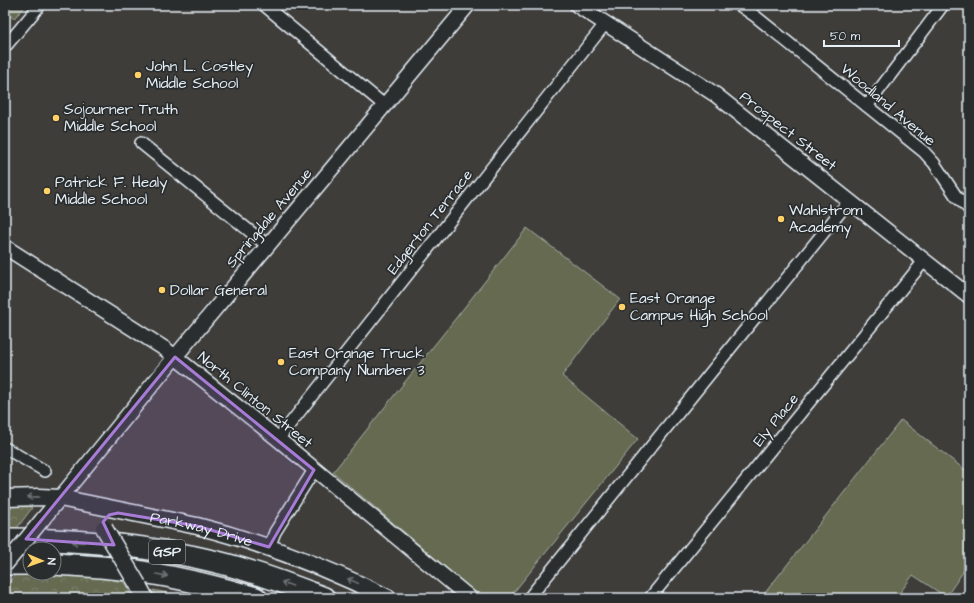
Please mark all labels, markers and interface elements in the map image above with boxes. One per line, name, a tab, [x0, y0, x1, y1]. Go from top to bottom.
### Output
scale bar	[824, 22, 899, 48]
text: 50 m	[830, 28, 861, 45]
place label: John L. Costley Middle School	[146, 56, 253, 94]
street label: Woodland Avenue	[836, 59, 940, 151]
marker: John L. Costley Middle School	[133, 70, 143, 80]
street label: Prospect Street	[735, 86, 841, 176]
place label: Sojourner Truth Middle School	[64, 99, 178, 137]
marker: Sojourner Truth Middle School	[51, 113, 61, 123]
street label: Springdale Avenue	[221, 164, 318, 273]
street label: Edgerton Terrace	[382, 165, 478, 280]
place label: Patrick F. Healy Middle School	[55, 172, 167, 210]
marker: Patrick F. Healy Middle School	[42, 186, 52, 196]
place label: Wahlstrom Academy	[789, 200, 863, 239]
marker: Wahlstrom Academy	[776, 214, 786, 224]
place label: Dollar General	[170, 280, 267, 301]
marker: Dollar General	[157, 285, 167, 295]
place label: East Orange Campus High School	[630, 288, 768, 327]
marker: East Orange Campus High School	[617, 302, 627, 312]
place label: East Orange Truck Company Number 3	[289, 343, 425, 382]
street label: North Clinton Street	[193, 347, 317, 453]
marker: East Orange Truck Company Number 3	[276, 357, 286, 367]
street label: Ely Place	[748, 389, 805, 452]
one-way arrow	[27, 493, 40, 501]
street label: Parkway Drive	[149, 506, 256, 552]
one-way arrow	[72, 538, 85, 545]
road number: GSP	[149, 540, 185, 564]
north arrow	[22, 541, 62, 581]
text: N	[44, 558, 59, 565]
one-way arrow	[155, 571, 168, 579]
one-way arrow	[347, 577, 359, 584]
one-way arrow	[282, 579, 294, 587]

